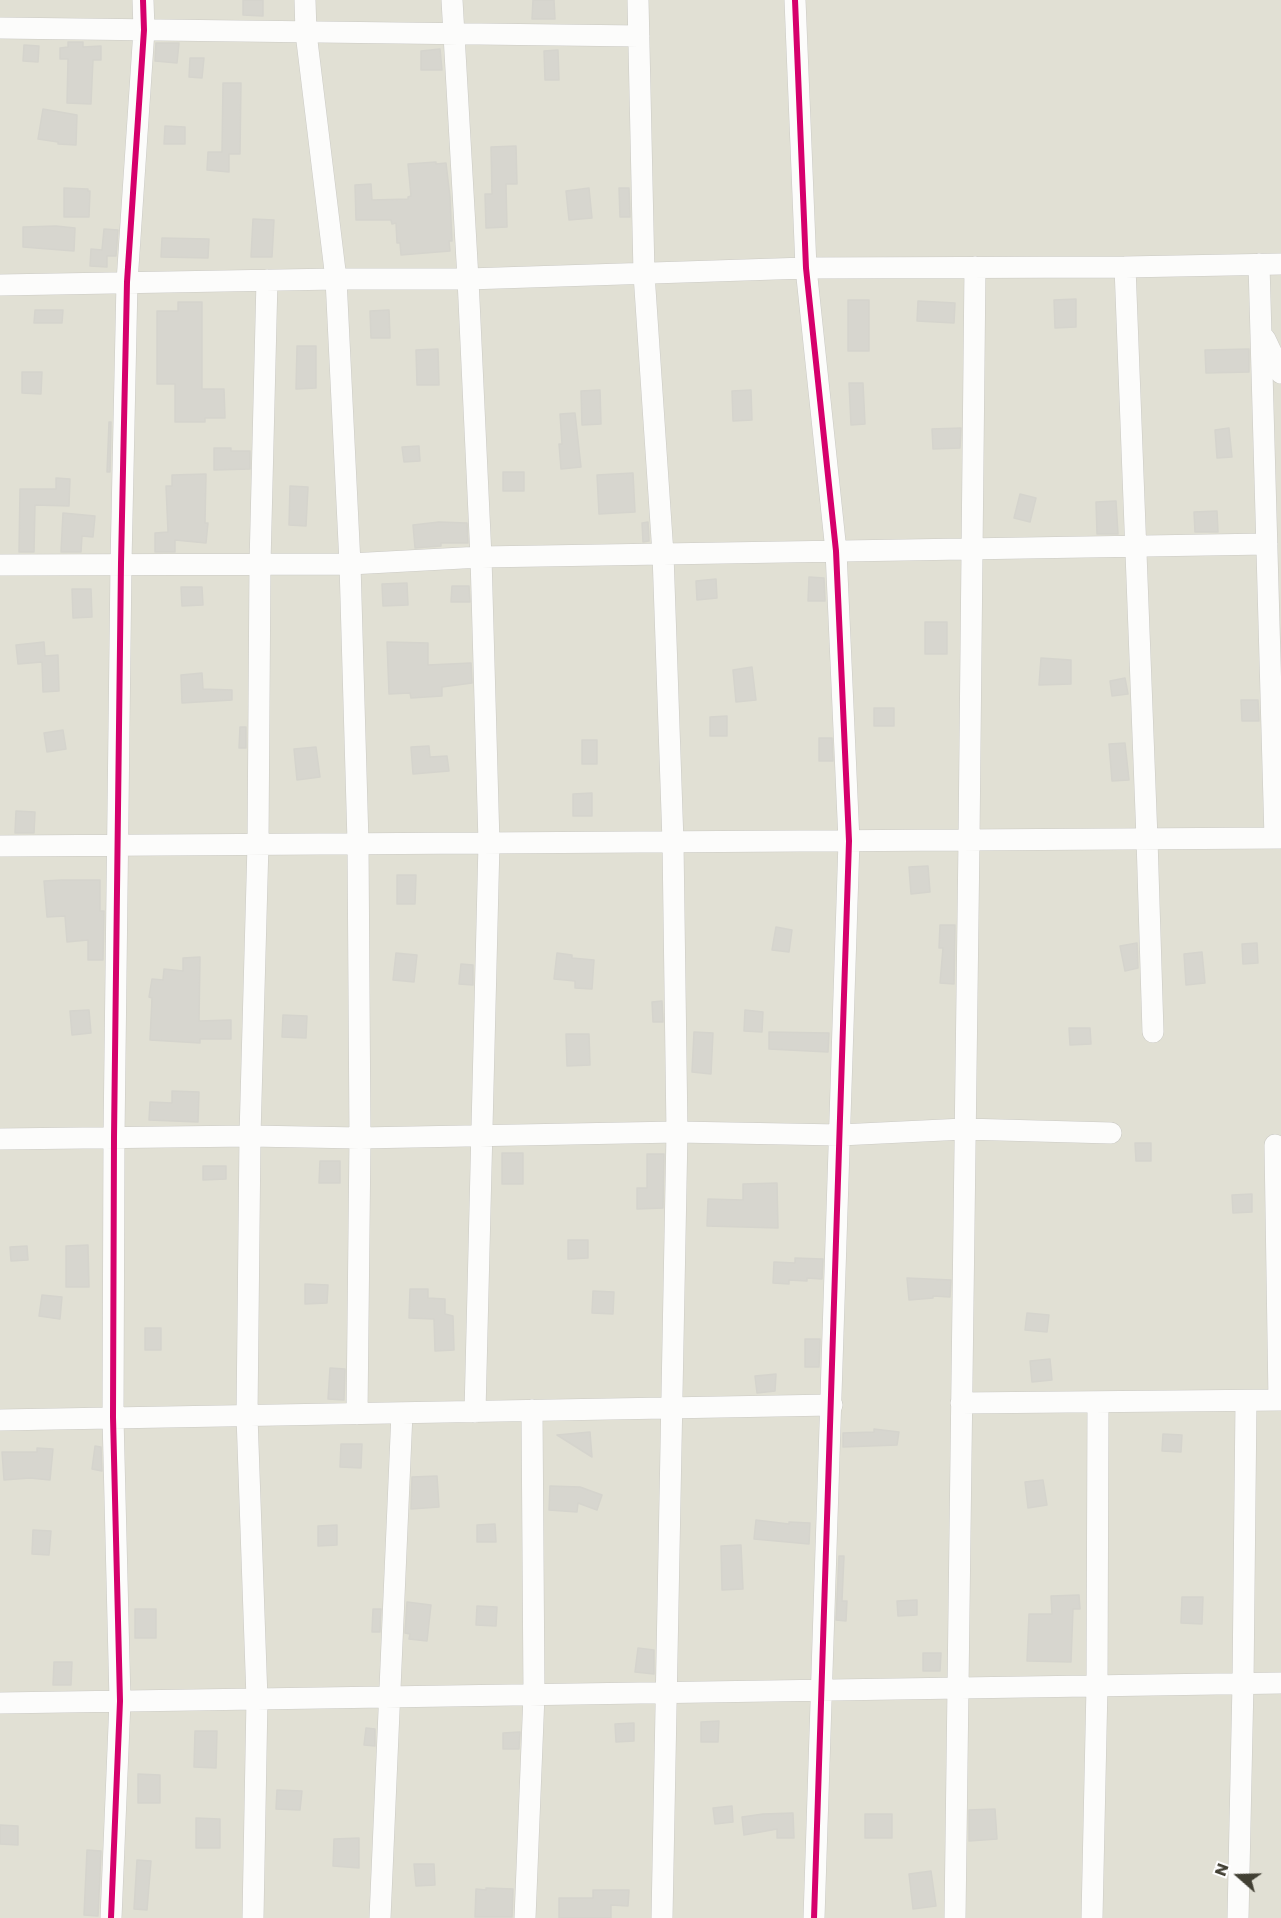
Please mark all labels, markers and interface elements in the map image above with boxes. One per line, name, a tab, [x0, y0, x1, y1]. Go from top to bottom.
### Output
north arrow	[1209, 1846, 1269, 1906]
text: N	[1209, 1860, 1234, 1879]

